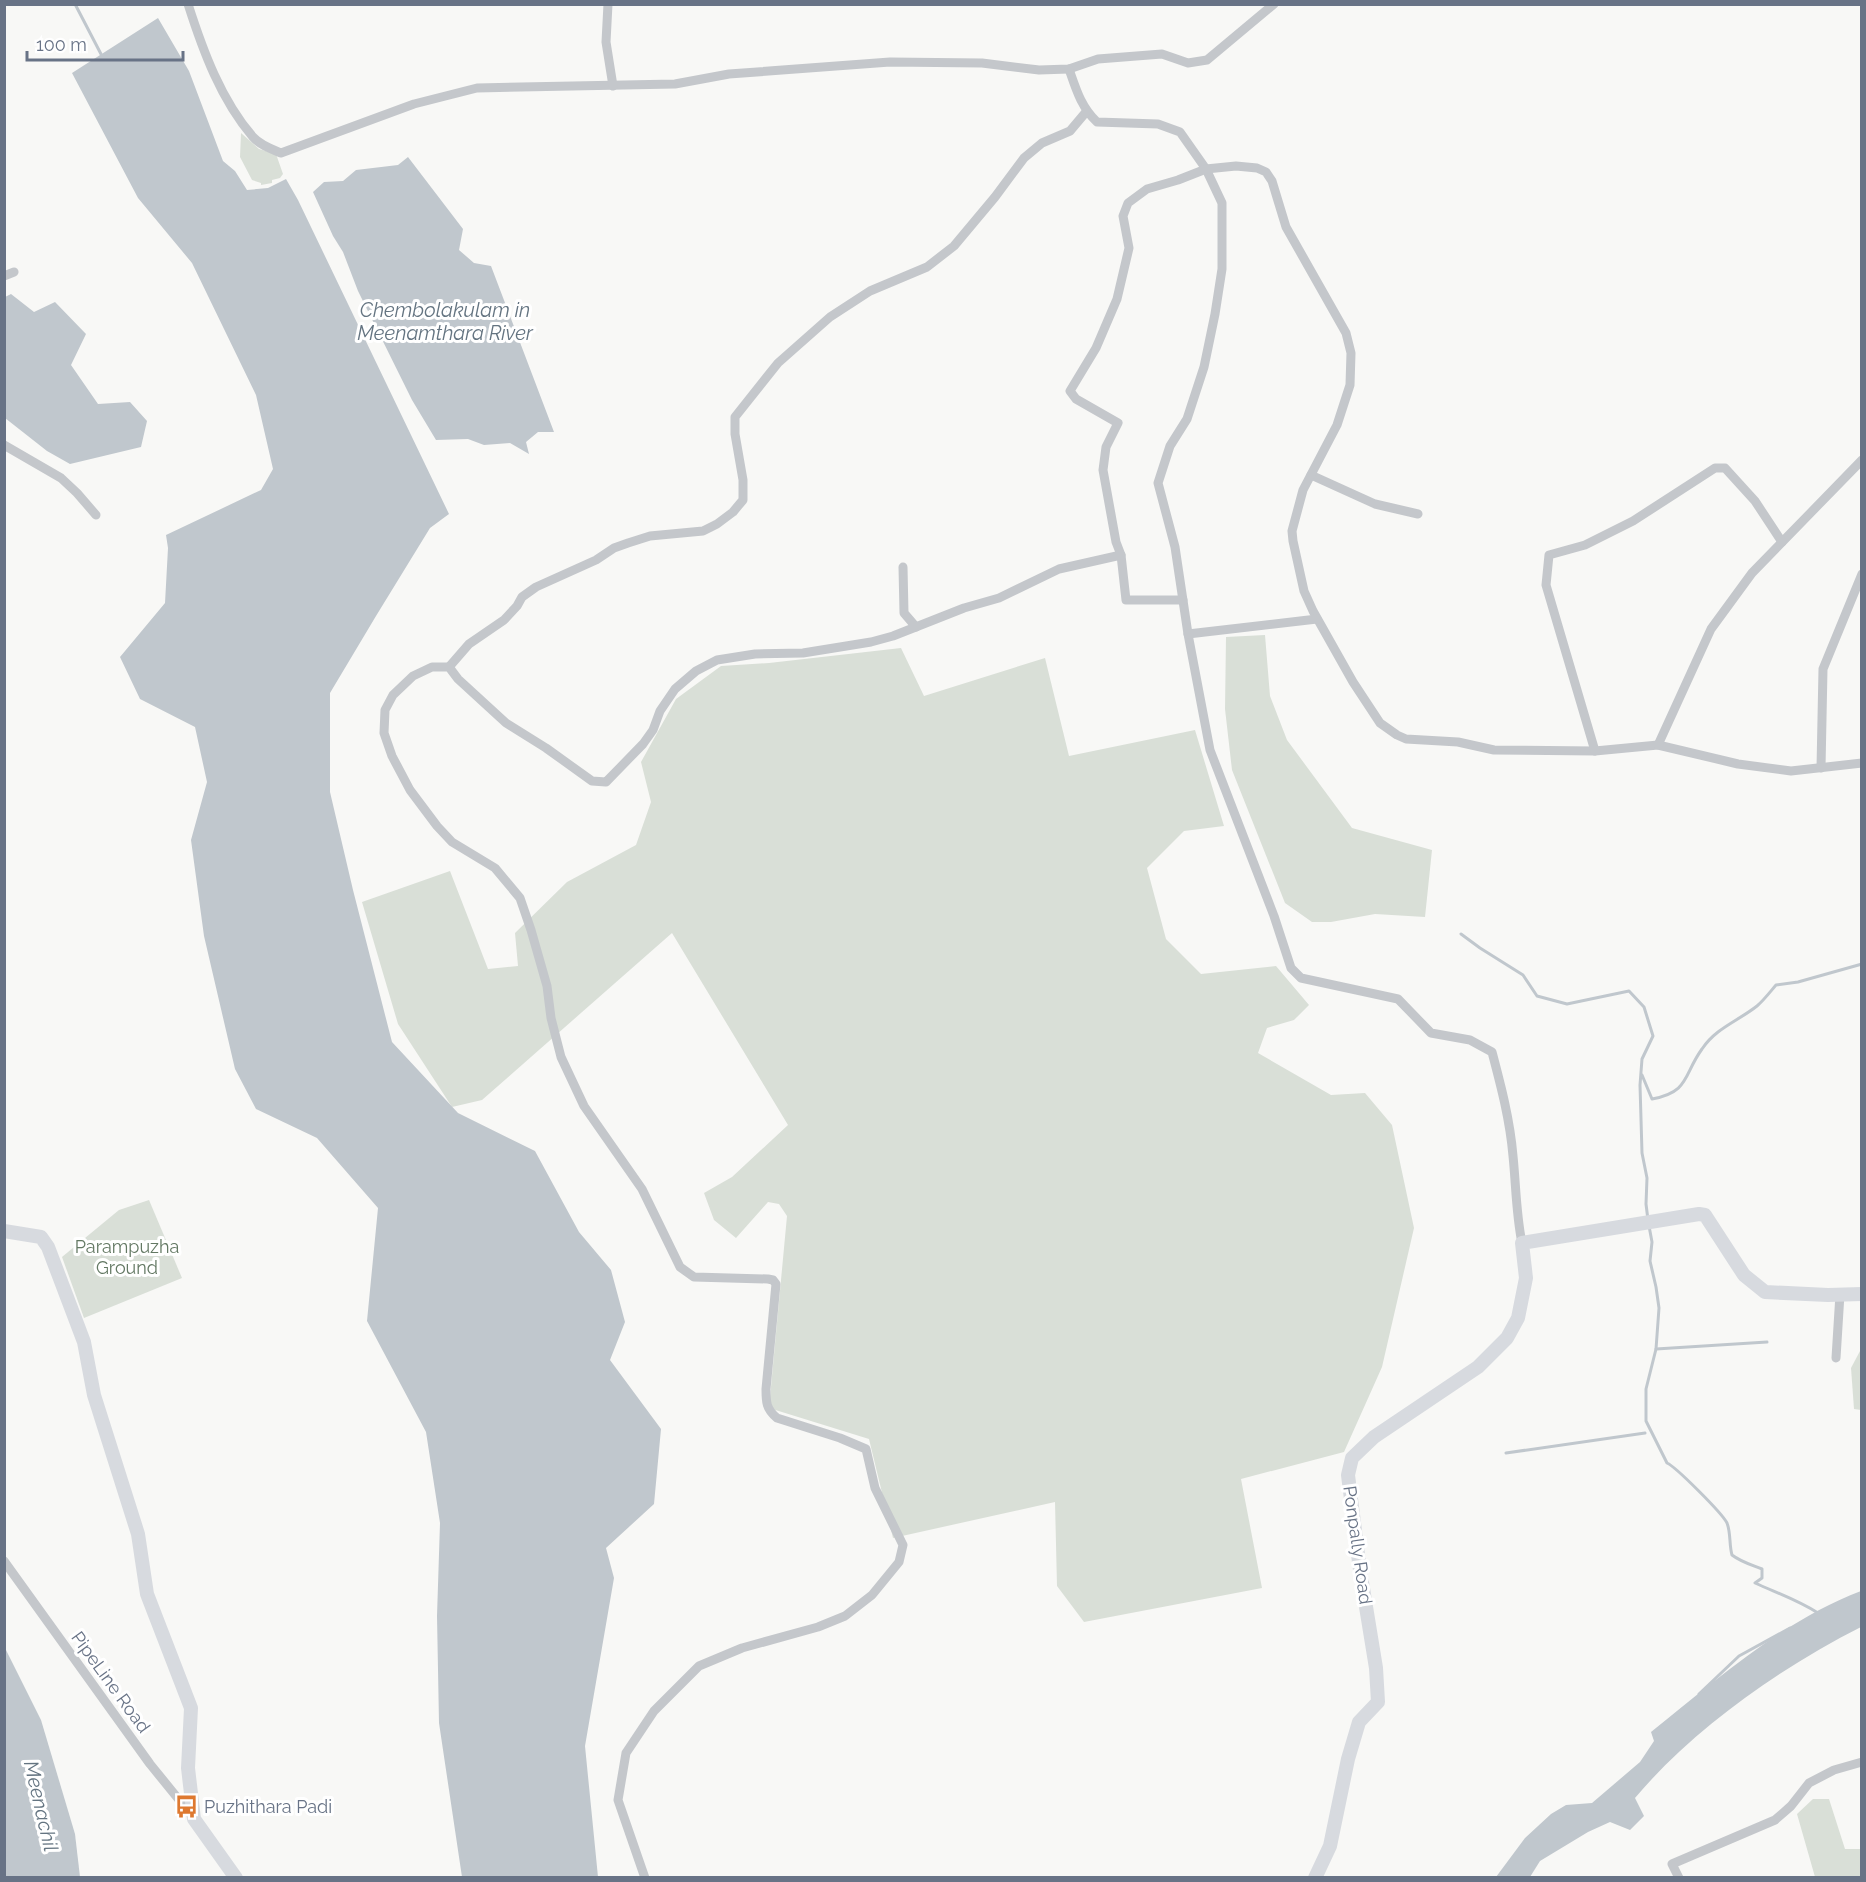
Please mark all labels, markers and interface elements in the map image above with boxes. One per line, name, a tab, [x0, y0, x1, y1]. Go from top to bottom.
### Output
scale bar	[27, 24, 183, 62]
text: 100 m	[36, 34, 87, 55]
water label: Chembolakulam in Meenamthara River	[357, 298, 534, 345]
park label: Parampuzha Ground	[75, 1236, 179, 1278]
street label: Ponpally Road	[1339, 1484, 1377, 1606]
street label: PipeLine Road	[67, 1627, 155, 1737]
water label: Meenachil	[19, 1758, 63, 1854]
bus stop icon: Puzhithara Padi	[173, 1793, 199, 1819]
place label: Puzhithara Padi	[204, 1796, 332, 1817]

